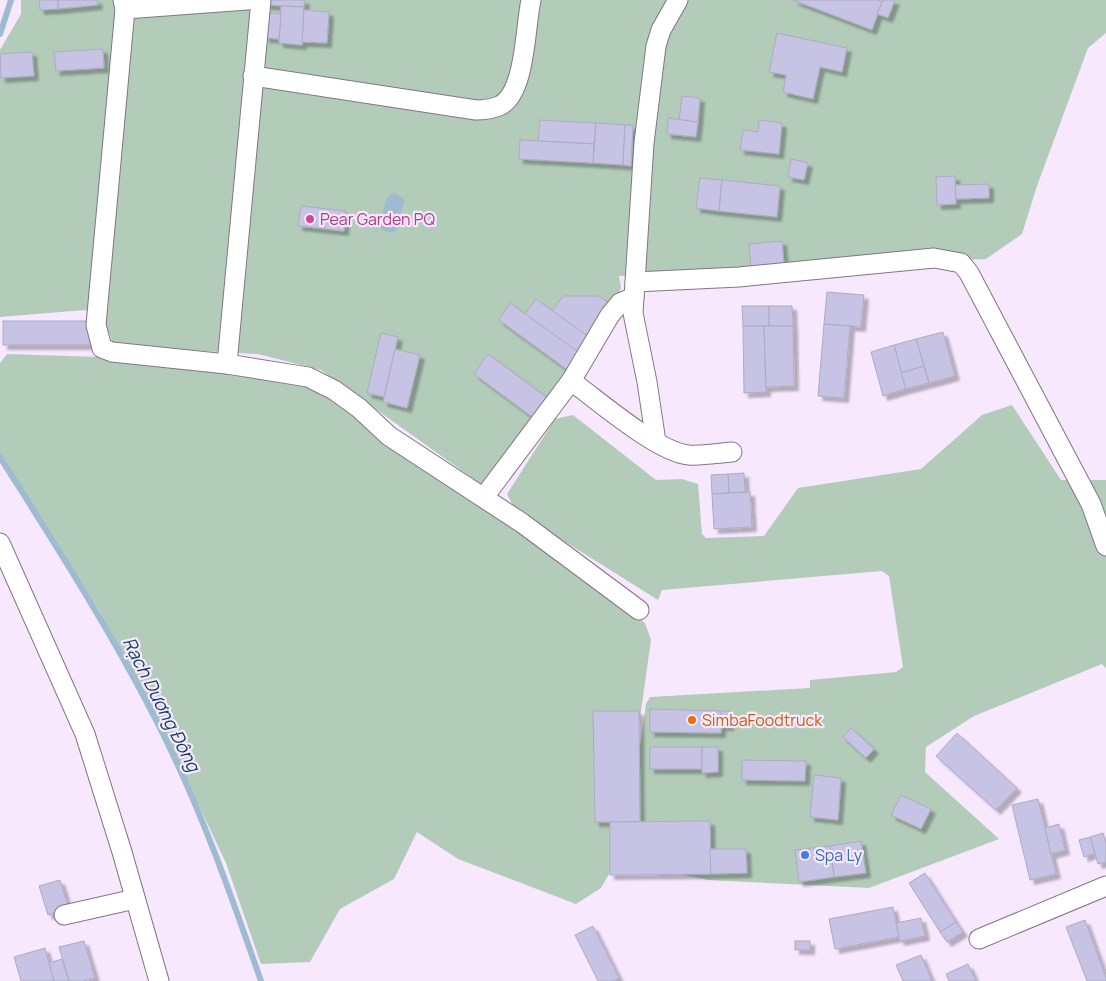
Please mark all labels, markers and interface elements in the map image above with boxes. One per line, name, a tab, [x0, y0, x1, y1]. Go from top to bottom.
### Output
place label: Pear Garden PQ	[320, 208, 435, 230]
marker: Pear Garden PQ	[304, 213, 316, 225]
water label: Rạch Dương Đông	[118, 633, 207, 777]
place label: SimbaFoodtruck	[702, 709, 823, 731]
marker: SimbaFoodtruck	[686, 714, 698, 726]
place label: Spa Ly	[815, 844, 863, 866]
marker: Spa Ly	[799, 849, 811, 861]

